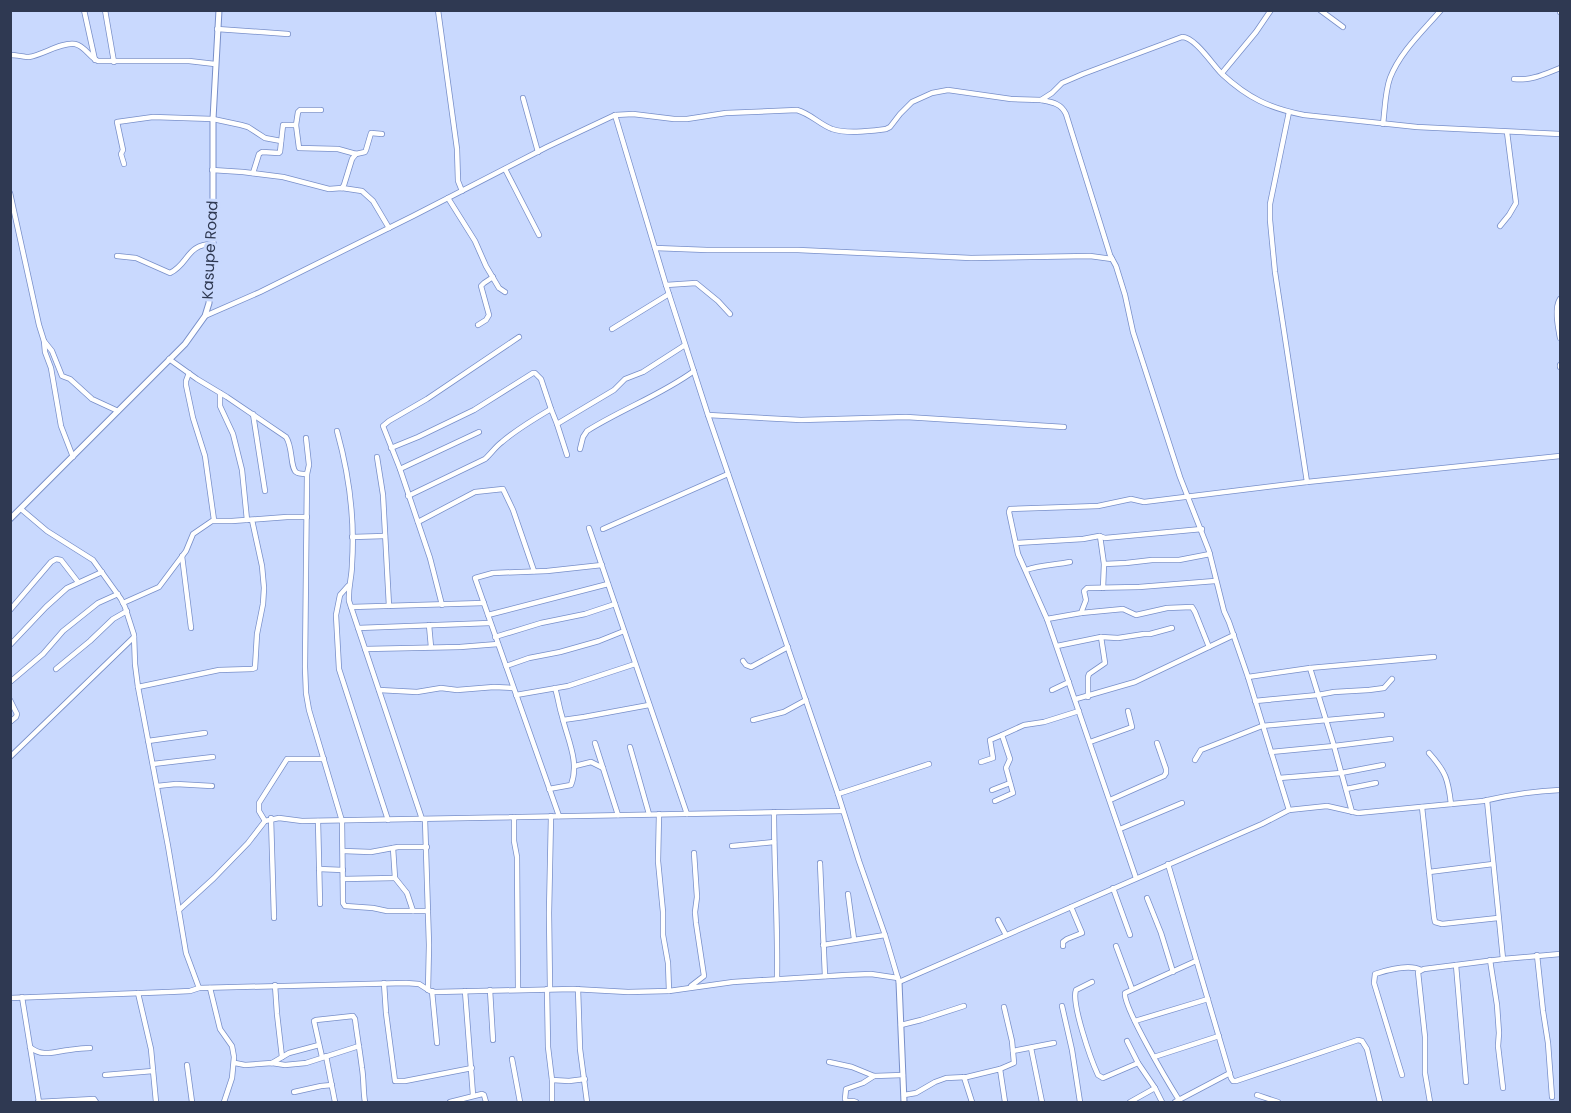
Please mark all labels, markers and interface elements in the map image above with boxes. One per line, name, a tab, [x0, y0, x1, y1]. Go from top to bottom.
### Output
street label: Kasupe Road	[196, 200, 223, 300]

